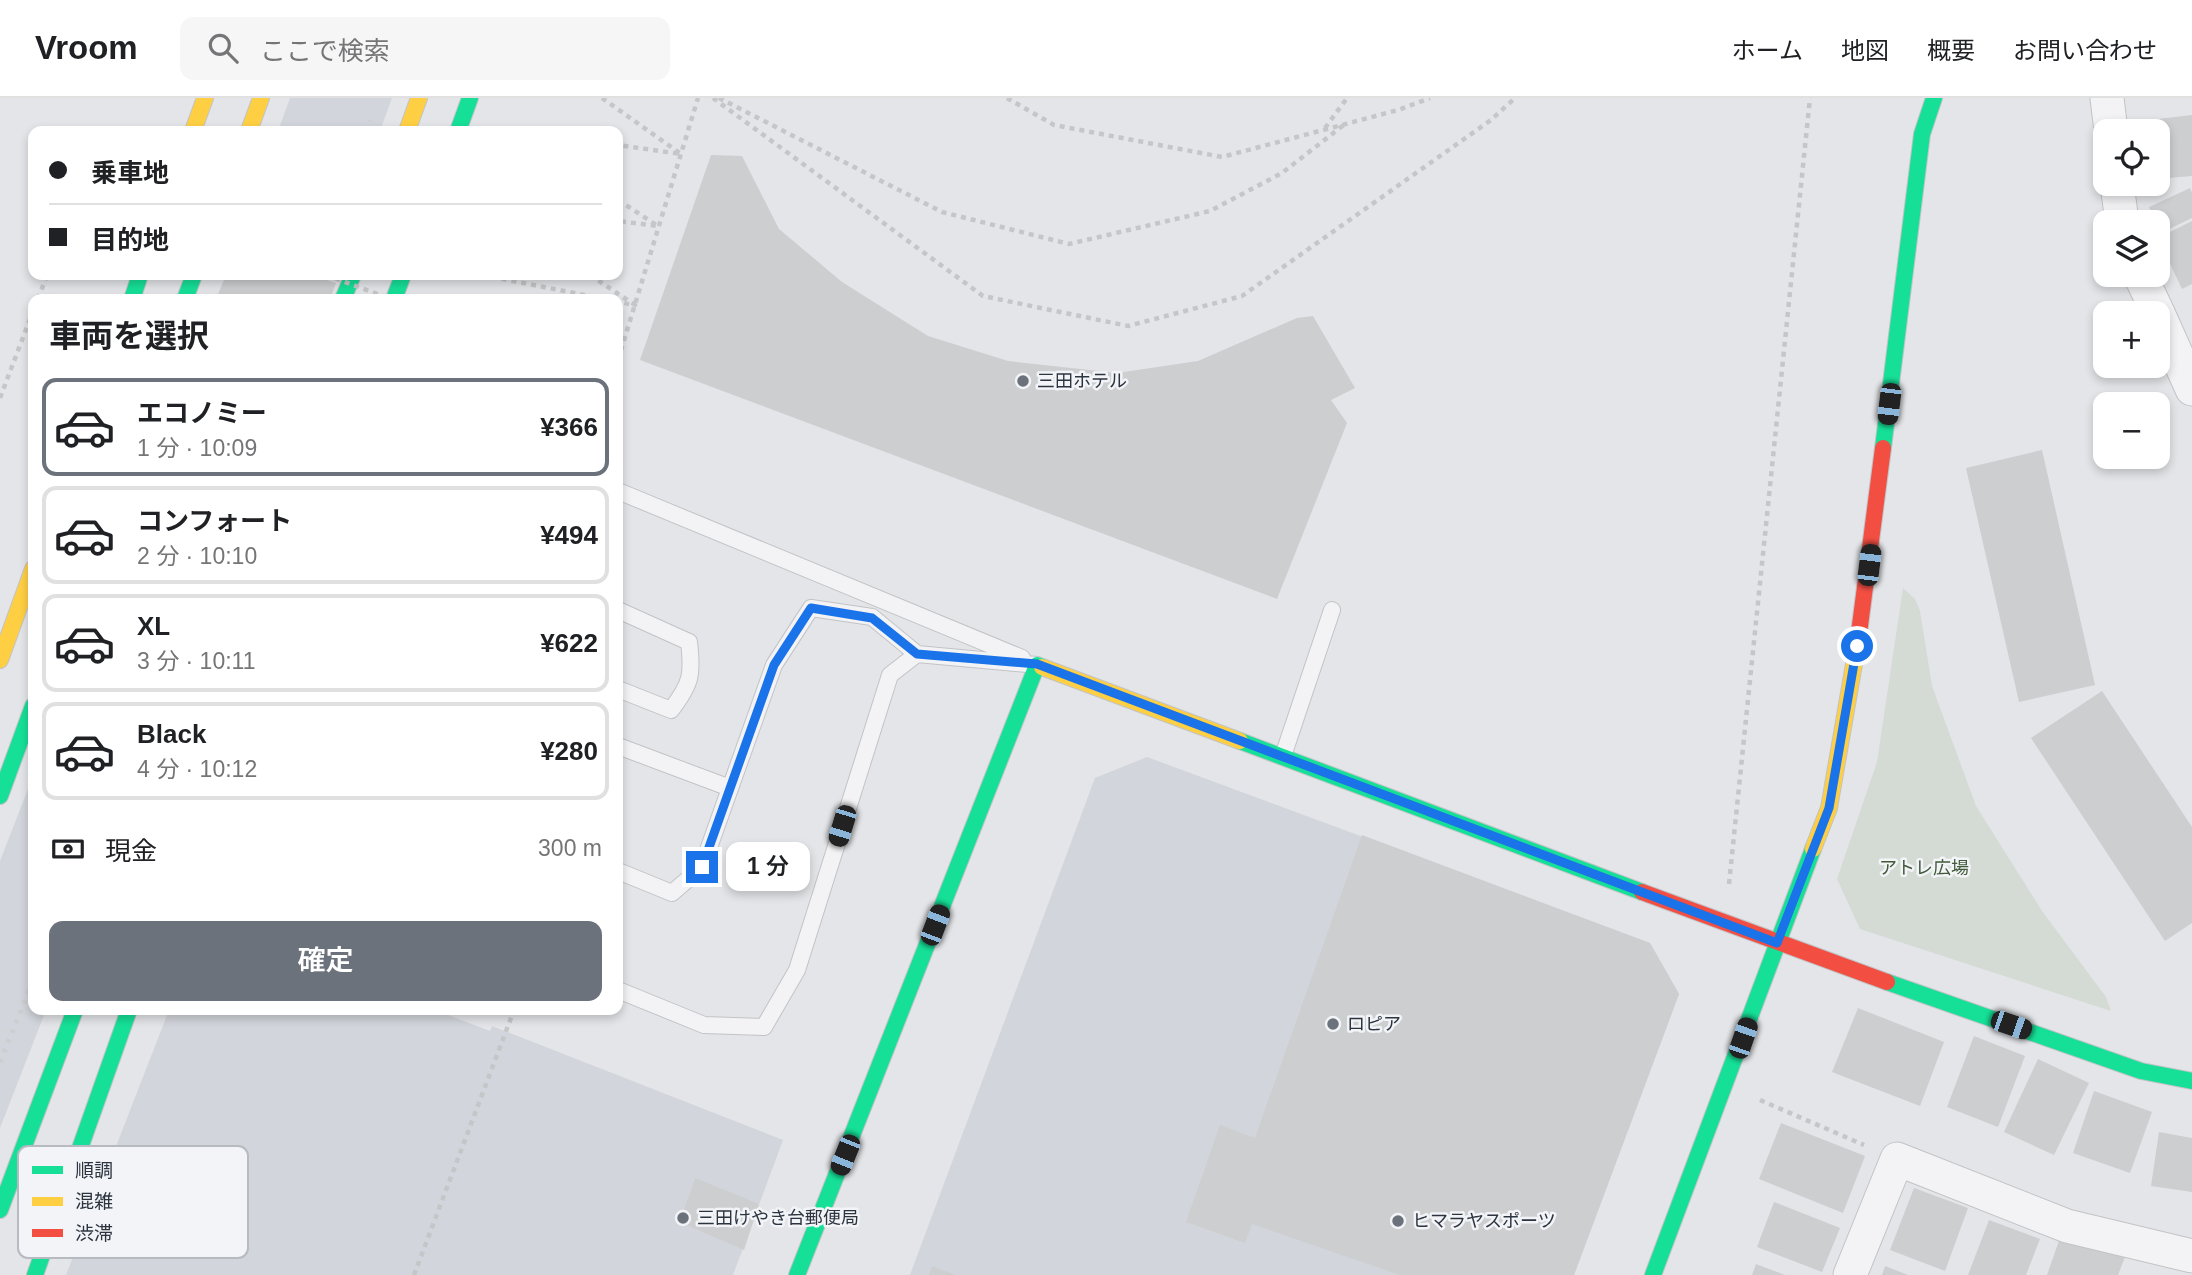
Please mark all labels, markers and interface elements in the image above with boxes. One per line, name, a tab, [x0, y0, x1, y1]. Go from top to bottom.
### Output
search box	[180, 17, 670, 80]
text: Vroom	[35, 29, 138, 66]
icon: search	[204, 29, 242, 67]
text: ここで検索	[260, 36, 390, 66]
text: ホーム	[1732, 37, 1803, 64]
text: 地図	[1841, 37, 1889, 64]
text: 概要	[1927, 37, 1975, 64]
text: お問い合わせ	[2013, 37, 2157, 64]
map controls	[2093, 119, 2170, 469]
button: locate	[2093, 119, 2170, 196]
text: 乗車地	[91, 158, 169, 188]
button: layers	[2093, 210, 2170, 287]
text: 目的地	[91, 225, 169, 255]
button: +	[2093, 301, 2170, 378]
text: 車両を選択	[49, 318, 209, 354]
place label: 三田ホテル	[1037, 371, 1127, 391]
marker: 三田ホテル	[1015, 373, 1031, 389]
car	[1877, 382, 1902, 426]
button: −	[2093, 392, 2170, 469]
icon: car	[53, 396, 116, 459]
text: エコノミー	[137, 398, 267, 428]
text: ¥366	[540, 412, 598, 442]
text: 1 分 · 10:09	[137, 435, 257, 461]
icon: car	[53, 504, 116, 567]
text: コンフォート	[137, 506, 292, 536]
text: ¥494	[540, 520, 598, 550]
text: 2 分 · 10:10	[137, 543, 257, 569]
car	[1857, 543, 1882, 587]
text: XL	[137, 611, 170, 641]
icon: car	[53, 612, 116, 675]
text: ¥622	[540, 628, 598, 658]
route start	[1841, 630, 1873, 662]
text: 3 分 · 10:11	[137, 648, 255, 674]
text: Black	[137, 719, 206, 749]
icon: car	[53, 720, 116, 783]
text: ¥280	[540, 736, 598, 766]
text: 4 分 · 10:12	[137, 756, 257, 782]
car	[826, 803, 859, 849]
icon: cash	[49, 830, 87, 868]
text: 300 m	[538, 835, 602, 861]
text: 現金	[105, 836, 157, 866]
callout: 1 分	[726, 842, 810, 892]
route end	[686, 851, 718, 883]
text: 1 分	[747, 853, 789, 879]
park label: アトレ広場	[1879, 858, 1969, 878]
car	[918, 902, 953, 948]
button: 確定	[49, 921, 602, 1001]
car	[1988, 1008, 2035, 1042]
place label: ロピア	[1347, 1014, 1401, 1034]
car	[1727, 1015, 1760, 1061]
marker: ロピア	[1325, 1016, 1341, 1032]
car	[828, 1132, 863, 1178]
legend	[18, 1146, 248, 1258]
text: 順調	[75, 1160, 113, 1181]
text: 混雑	[75, 1191, 113, 1212]
place label: 三田けやき台郵便局	[697, 1208, 859, 1228]
marker: 三田けやき台郵便局	[675, 1210, 691, 1226]
place label: ヒマラヤスポーツ	[1412, 1211, 1556, 1231]
marker: ヒマラヤスポーツ	[1390, 1213, 1406, 1229]
text: 渋滞	[75, 1223, 113, 1244]

